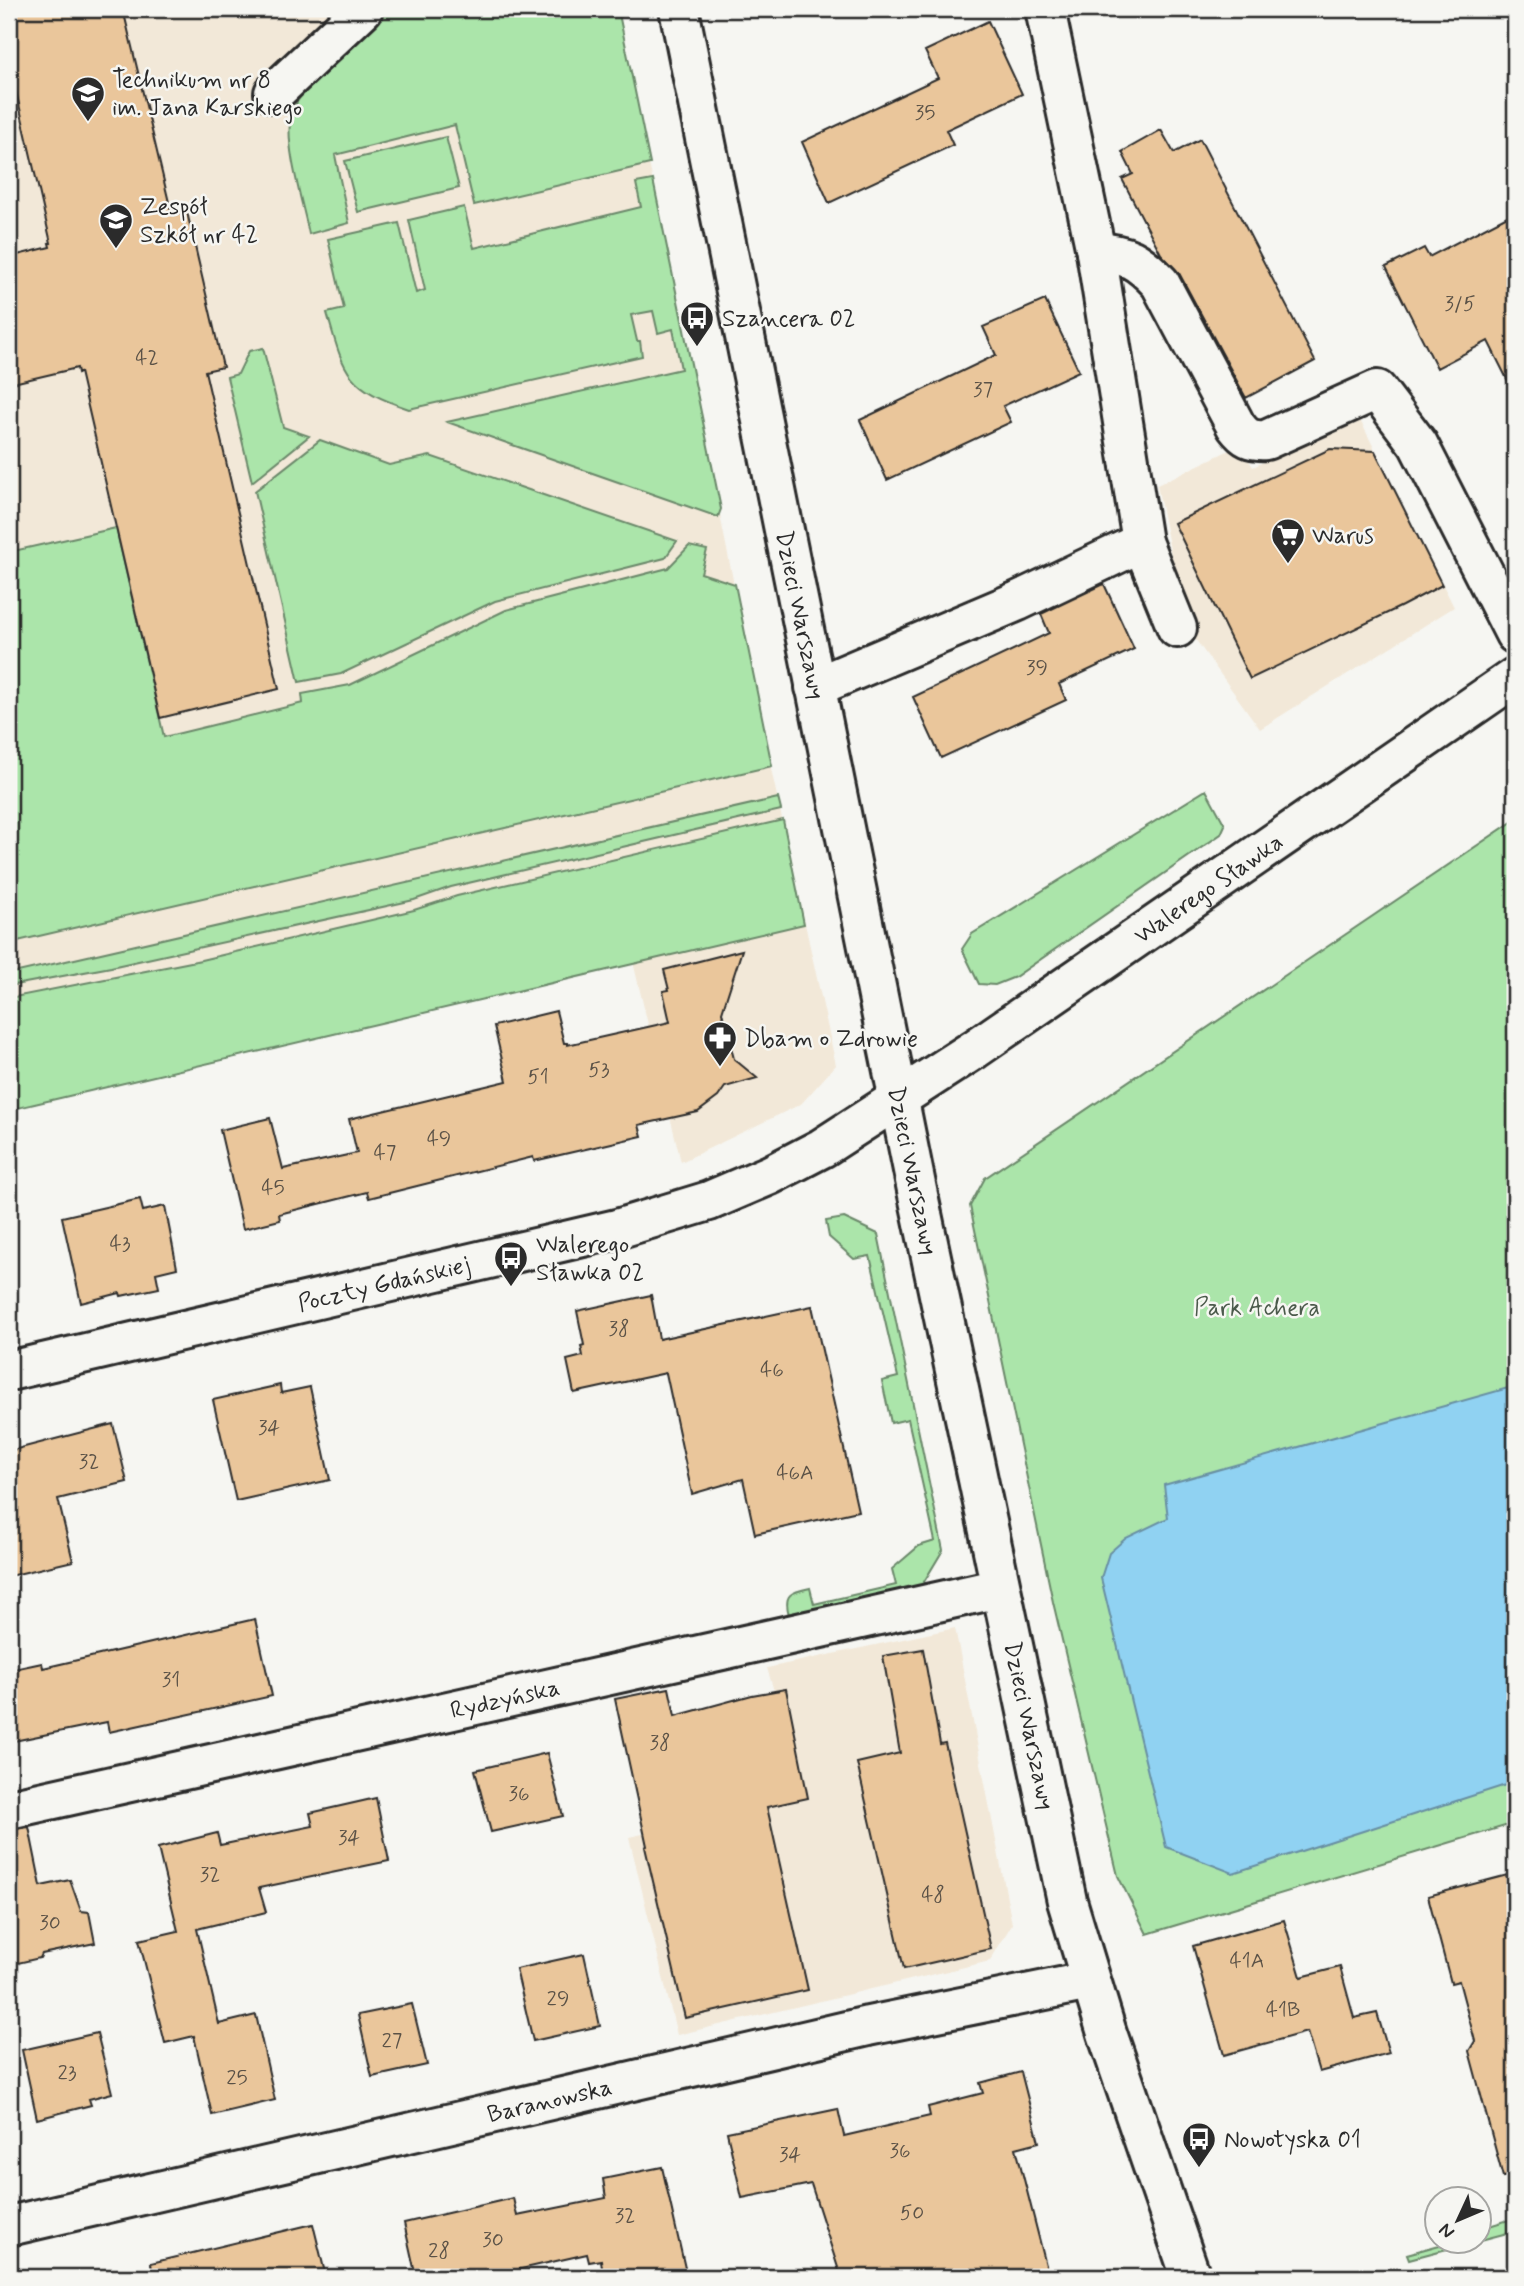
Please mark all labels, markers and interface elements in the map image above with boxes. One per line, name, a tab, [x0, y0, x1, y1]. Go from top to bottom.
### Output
place label: Technikum nr 8 im. Jana Karskiego	[112, 65, 302, 124]
school or university icon: Technikum nr 8 im. Jana Karskiego	[69, 74, 107, 123]
house number: 35	[915, 99, 935, 127]
place label: Zespół Szkół nr 42	[140, 192, 258, 251]
school or university icon: Zespół Szkół nr 42	[97, 201, 135, 250]
house number: 3/5	[1444, 290, 1476, 318]
bus stop icon: Szancera 02	[678, 299, 716, 348]
place label: Szancera 02	[722, 304, 855, 335]
house number: 42	[135, 344, 159, 372]
house number: 37	[973, 376, 993, 404]
supermarket icon: Warus	[1269, 516, 1307, 565]
place label: Warus	[1312, 521, 1374, 552]
street label: Dzieci Warszawy	[768, 528, 832, 702]
house number: 39	[1026, 654, 1048, 682]
street label: Walerego Sławka	[1129, 827, 1290, 952]
pharmacy icon: Dbam o Zdrowie	[701, 1019, 739, 1068]
place label: Dbam o Zdrowie	[744, 1024, 918, 1055]
house number: 53	[588, 1056, 610, 1084]
house number: 51	[527, 1063, 549, 1091]
street label: Dzieci Warszawy	[880, 1084, 944, 1258]
house number: 49	[427, 1125, 451, 1153]
house number: 47	[374, 1139, 396, 1167]
house number: 45	[261, 1174, 285, 1202]
house number: 43	[109, 1230, 131, 1258]
place label: Walerego Sławka 02	[536, 1230, 644, 1289]
bus stop icon: Walerego Sławka 02	[492, 1239, 530, 1288]
street label: Poczty Gdańskiej	[295, 1250, 474, 1320]
park label: Park Achera	[1194, 1293, 1320, 1324]
house number: 38	[609, 1315, 630, 1343]
house number: 46	[760, 1356, 784, 1384]
house number: 34	[258, 1414, 280, 1442]
house number: 32	[79, 1448, 99, 1476]
house number: 46A	[776, 1459, 814, 1487]
street label: Dzieci Warszawy	[996, 1639, 1061, 1813]
house number: 31	[162, 1666, 180, 1694]
street label: Rydzyńska	[447, 1673, 563, 1727]
house number: 38	[650, 1729, 671, 1757]
house number: 36	[508, 1780, 530, 1808]
house number: 34	[338, 1824, 360, 1852]
house number: 32	[200, 1861, 220, 1889]
house number: 48	[921, 1881, 945, 1909]
house number: 30	[39, 1909, 61, 1937]
house number: 41A	[1230, 1947, 1265, 1975]
house number: 29	[547, 1985, 569, 2013]
house number: 41B	[1266, 1996, 1300, 2024]
house number: 27	[382, 2027, 402, 2055]
house number: 23	[57, 2059, 77, 2087]
house number: 25	[226, 2064, 248, 2092]
street label: Baranowska	[484, 2072, 615, 2131]
bus stop icon: Nowotyska 01	[1180, 2120, 1218, 2169]
place label: Nowotyska 01	[1224, 2125, 1361, 2156]
house number: 36	[889, 2137, 911, 2165]
house number: 34	[779, 2141, 801, 2169]
north arrow	[1422, 2184, 1492, 2254]
house number: 50	[900, 2199, 924, 2227]
house number: 32	[615, 2202, 635, 2230]
text: N	[1433, 2218, 1460, 2244]
house number: 30	[482, 2226, 504, 2254]
house number: 28	[428, 2237, 450, 2265]

